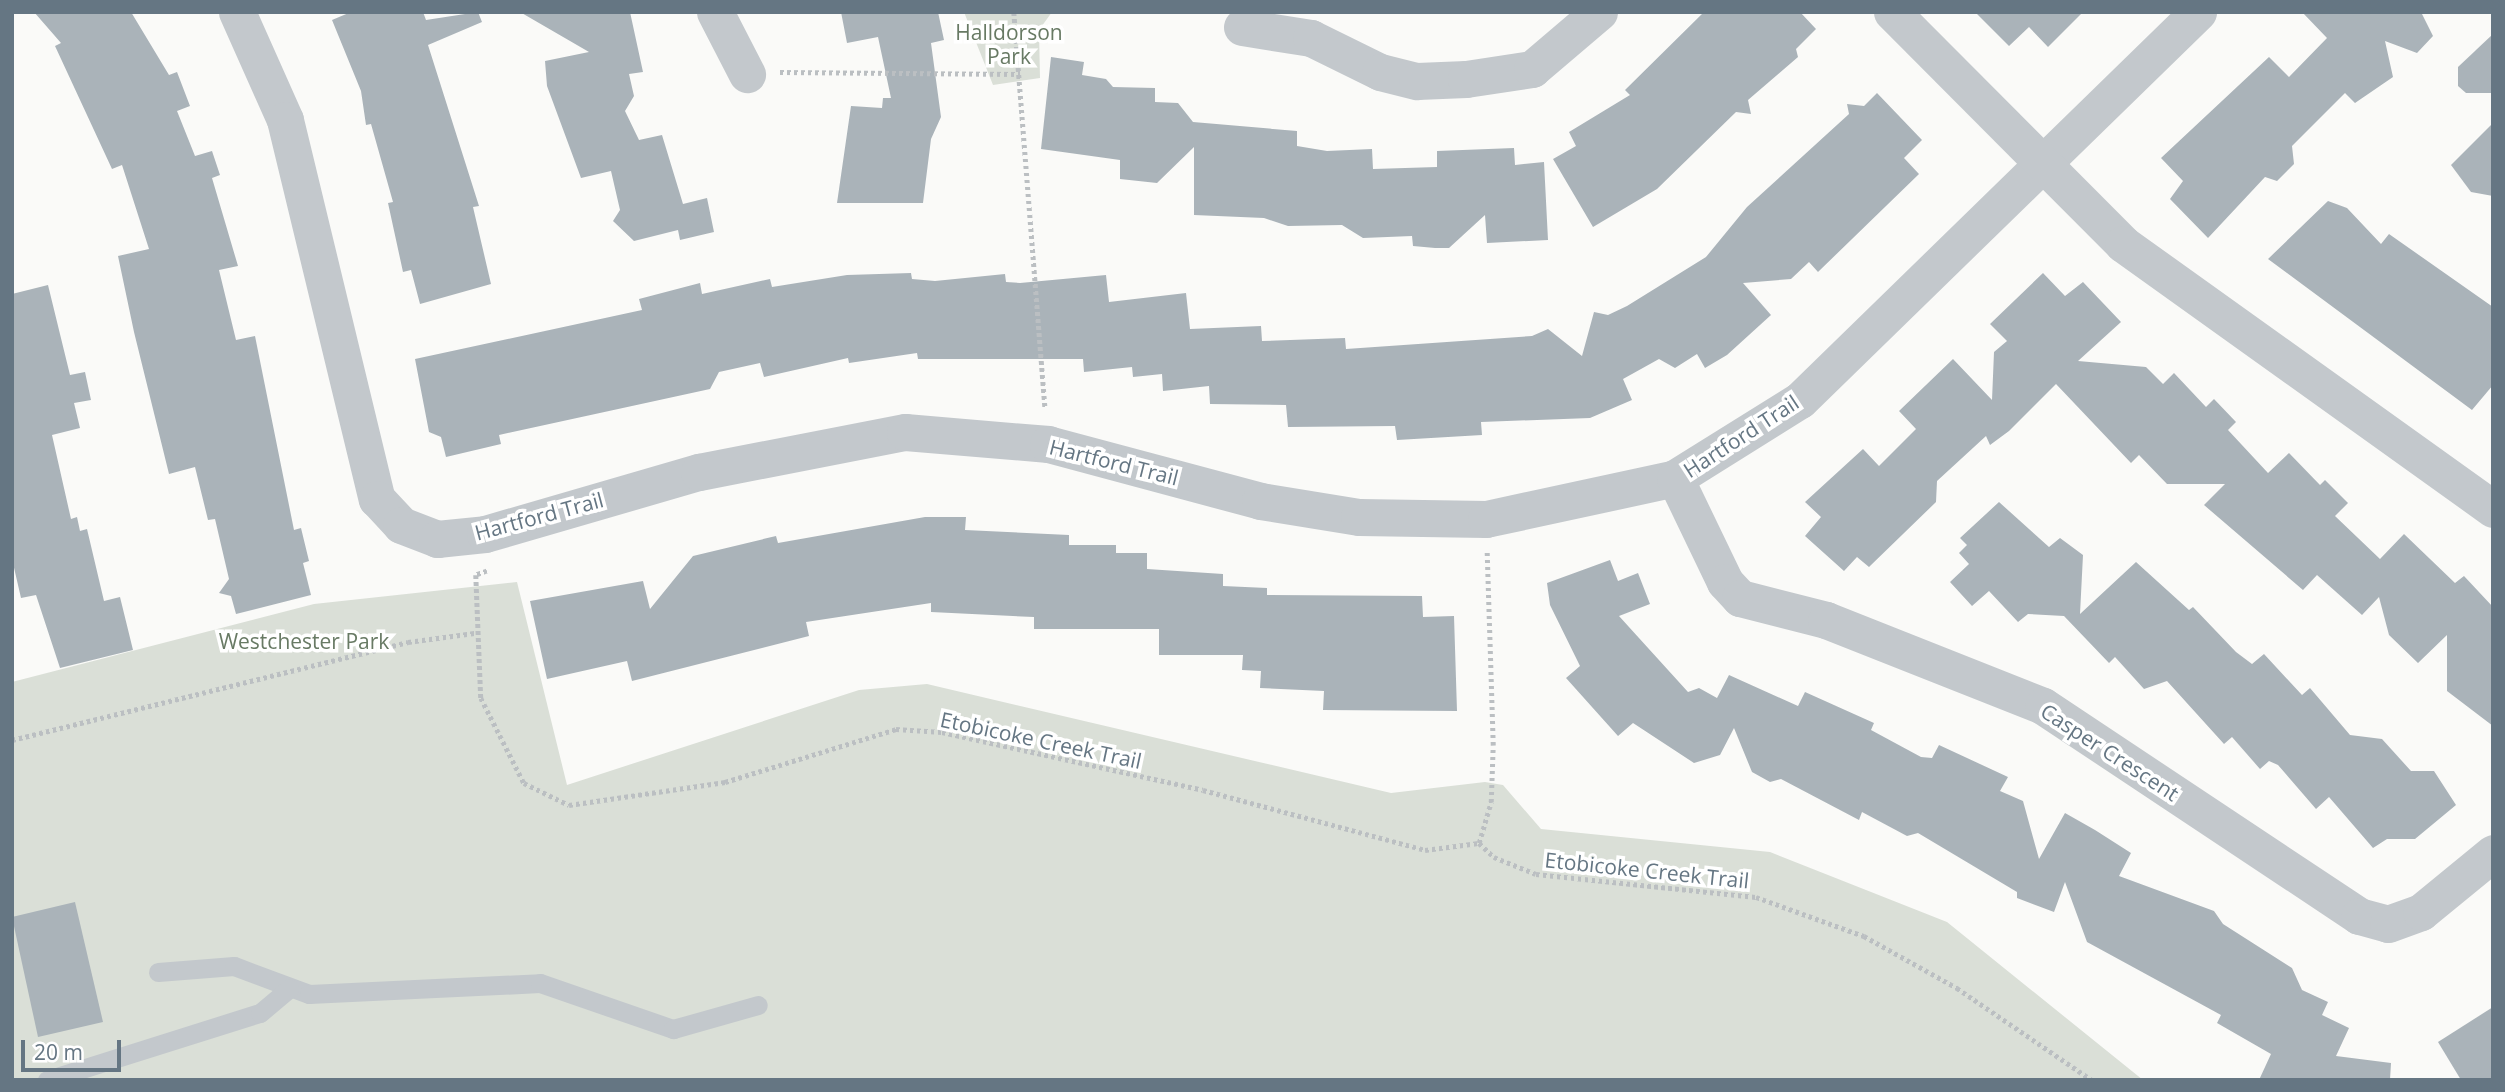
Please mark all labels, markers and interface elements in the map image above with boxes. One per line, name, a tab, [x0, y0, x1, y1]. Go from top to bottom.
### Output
park label: Halldorson Park	[955, 19, 1063, 69]
street label: Hartford Trail	[1679, 389, 1803, 483]
street label: Hartford Trail	[1047, 434, 1181, 490]
street label: Hartford Trail	[472, 487, 606, 545]
park label: Westchester Park	[219, 628, 389, 654]
street label: Casper Crescent	[2036, 698, 2184, 806]
street label: Etobicoke Creek Trail	[938, 706, 1144, 774]
street label: Etobicoke Creek Trail	[1544, 847, 1750, 893]
scale bar	[24, 1026, 124, 1070]
text: 20 m	[34, 1038, 83, 1066]

